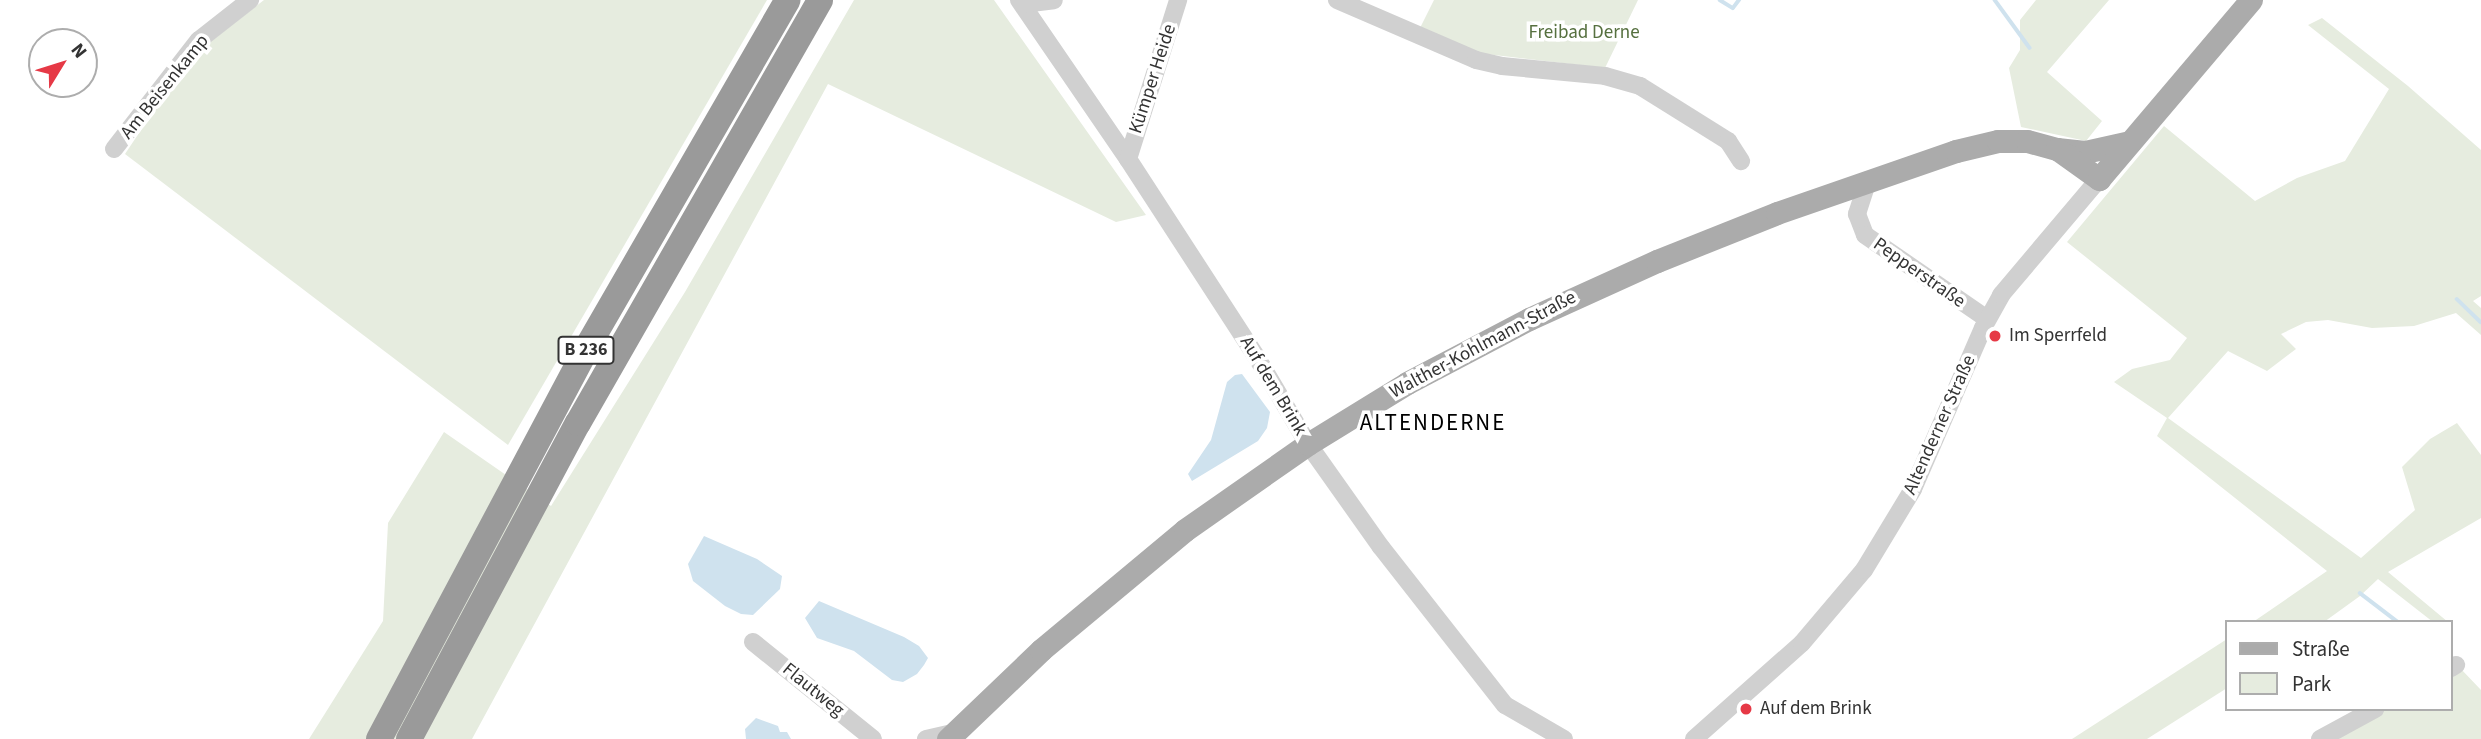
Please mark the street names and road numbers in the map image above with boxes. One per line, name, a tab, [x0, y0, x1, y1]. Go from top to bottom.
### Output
street label: Kümper Heide	[1125, 21, 1181, 137]
street label: Am Beisenkamp	[116, 30, 214, 144]
street label: Pepperstraße	[1869, 233, 1969, 313]
street label: Walther-Kohlmann-Straße	[1386, 286, 1580, 404]
street label: Auf dem Brink	[1234, 332, 1312, 440]
road number: B 236	[556, 336, 616, 364]
street label: Altenderner Straße	[1899, 352, 1981, 498]
street label: Flautweg	[777, 658, 849, 722]

